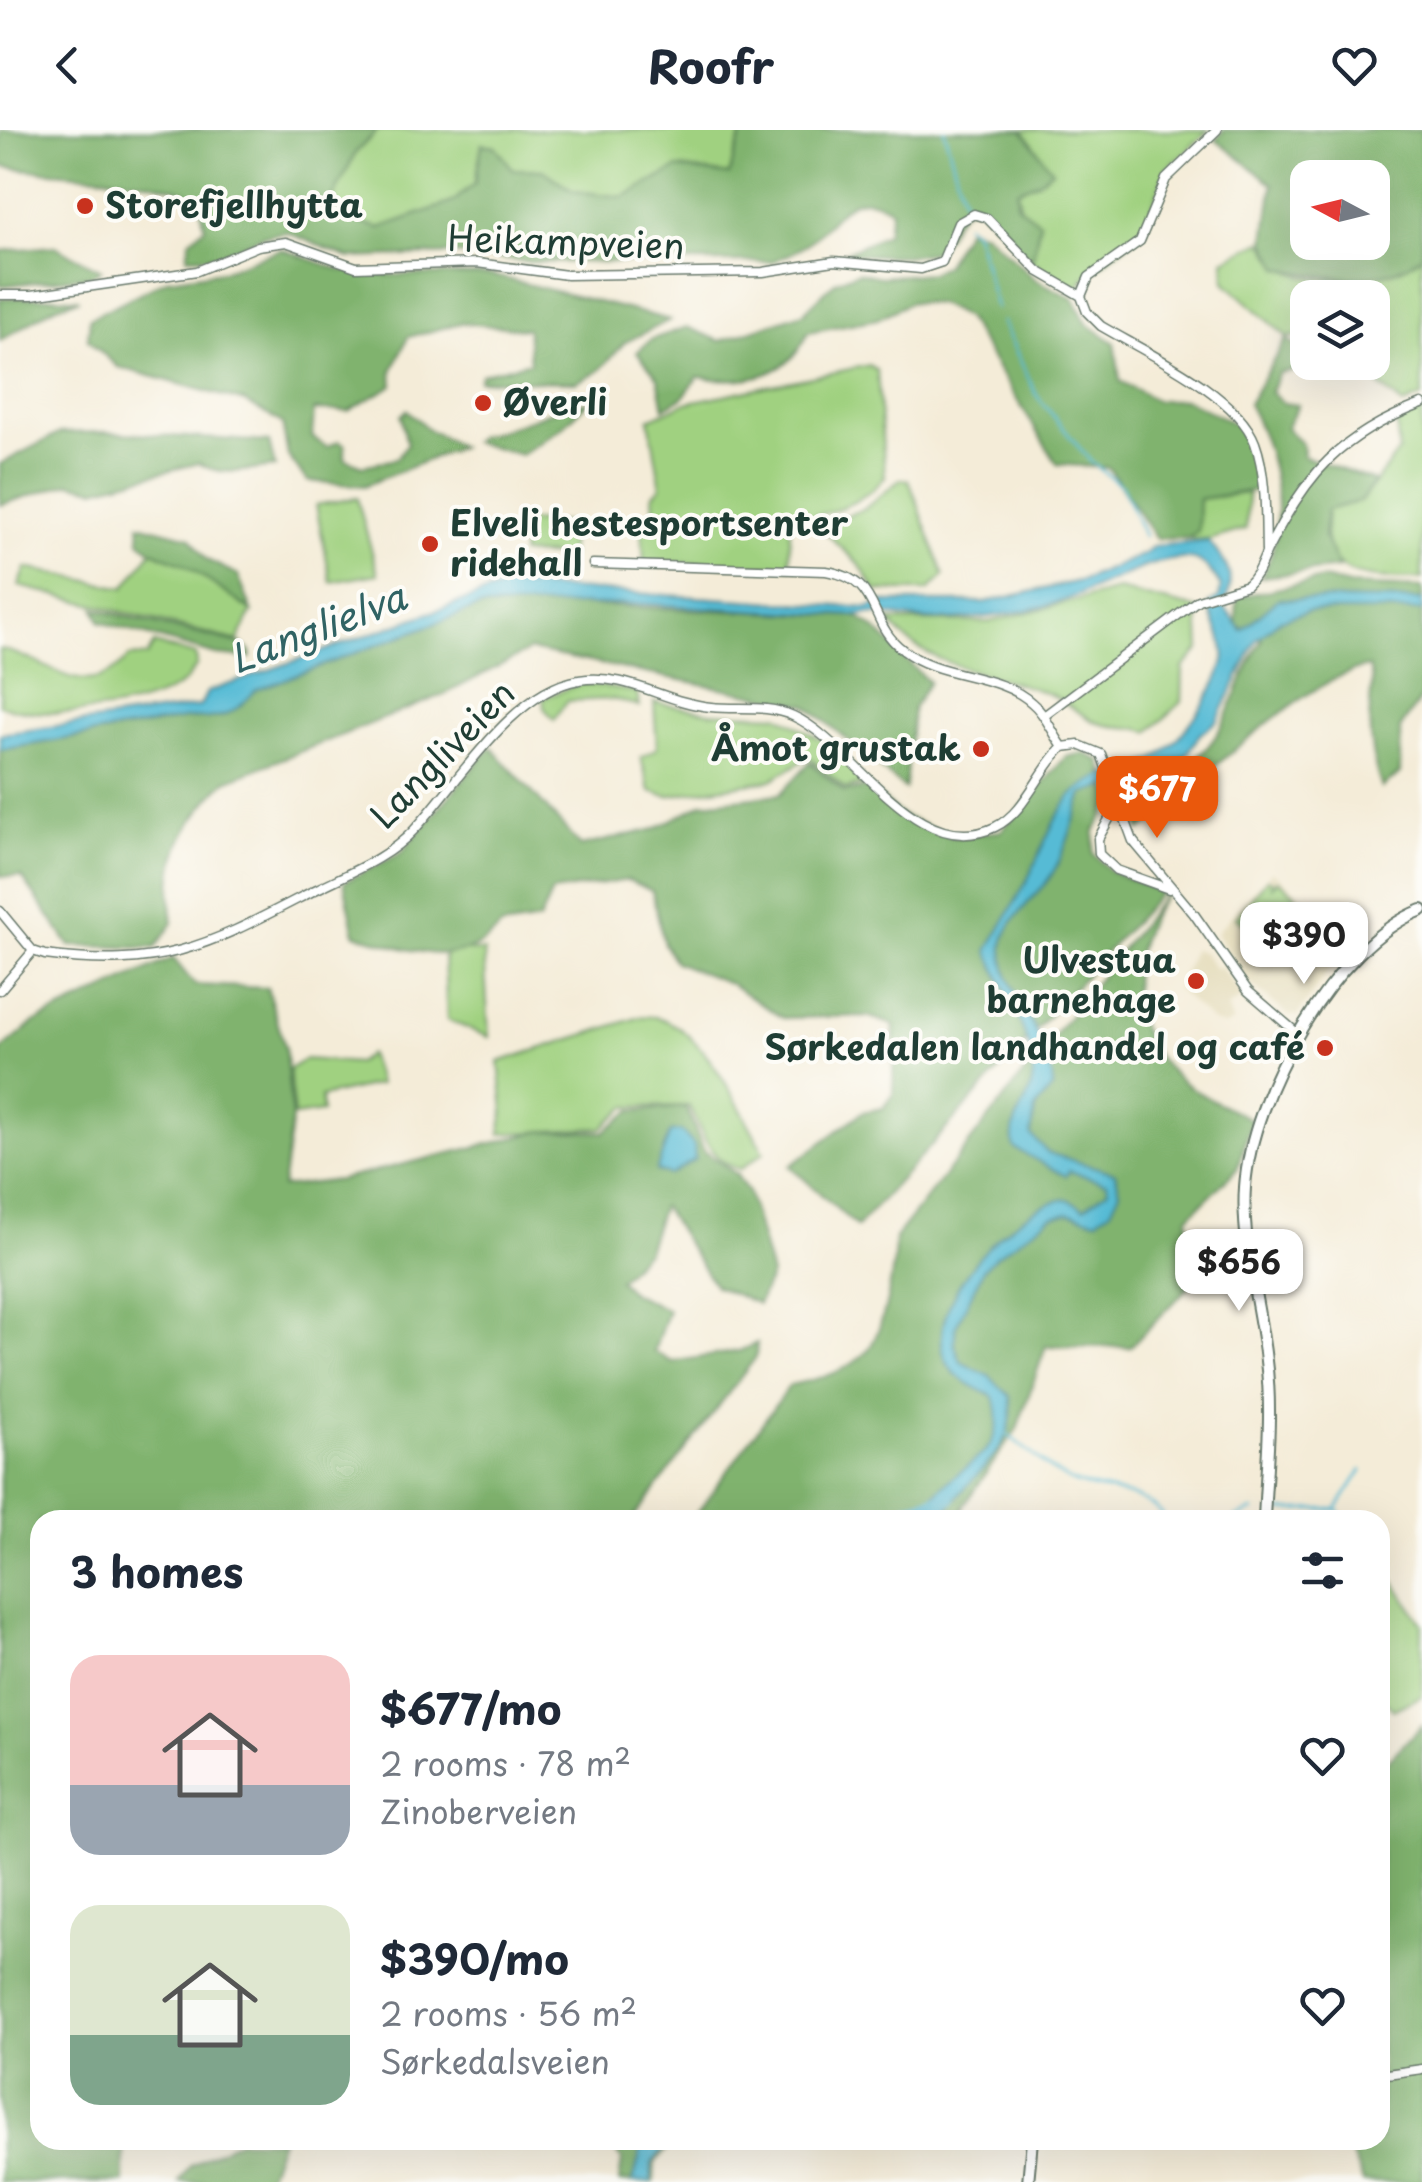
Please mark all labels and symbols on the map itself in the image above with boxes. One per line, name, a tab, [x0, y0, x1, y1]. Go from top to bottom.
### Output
north arrow	[1290, 160, 1390, 260]
place label: Storefjellhytta	[105, 177, 363, 230]
marker: Storefjellhytta	[74, 195, 96, 217]
street label: Heikampveien	[447, 210, 685, 271]
place label: Øverli	[503, 374, 607, 427]
marker: Øverli	[472, 392, 494, 414]
place label: Elveli hestesportsenter ridehall	[450, 495, 848, 588]
marker: Elveli hestesportsenter ridehall	[419, 533, 441, 555]
water label: Langlielva	[221, 566, 415, 686]
street label: Langliveien	[356, 667, 526, 840]
place label: Åmot grustak	[711, 720, 961, 773]
marker: Åmot grustak	[970, 738, 992, 760]
pin: $677	[1098, 756, 1216, 841]
pin: $390	[1245, 902, 1363, 987]
place label: Ulvestua barnehage	[987, 932, 1176, 1025]
marker: Ulvestua barnehage	[1185, 970, 1207, 992]
place label: Sørkedalen landhandel og café	[765, 1019, 1305, 1072]
marker: Sørkedalen landhandel og café	[1314, 1037, 1336, 1059]
pin: $656	[1180, 1229, 1298, 1314]

